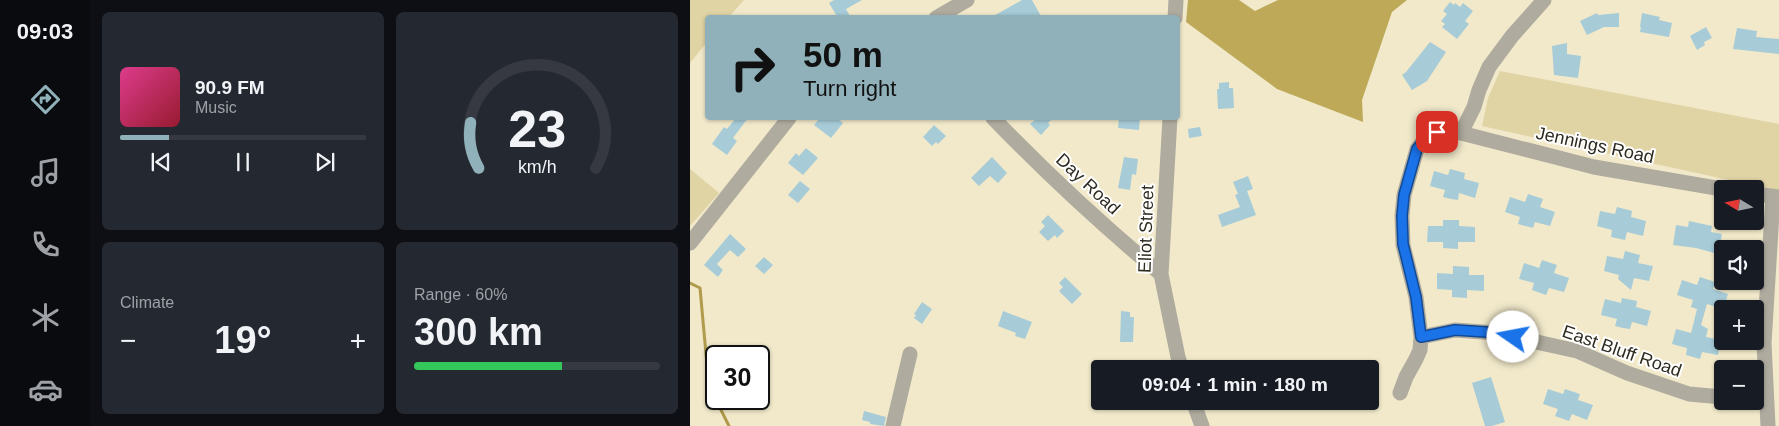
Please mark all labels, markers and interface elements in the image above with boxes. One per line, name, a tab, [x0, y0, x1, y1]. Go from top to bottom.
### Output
text: 09:03	[17, 19, 73, 44]
icon: right	[720, 35, 785, 100]
text: 50 m	[803, 35, 883, 74]
text: Turn right	[803, 76, 896, 101]
text: 90.9 FM	[195, 77, 265, 98]
icon: directions	[28, 82, 63, 117]
text: Music	[195, 99, 237, 116]
text: 23	[508, 100, 566, 158]
pin	[1416, 111, 1458, 153]
icon: arrive	[1423, 118, 1451, 146]
street label: Jennings Road	[1534, 123, 1656, 167]
icon: previous	[147, 148, 175, 176]
icon: pause	[229, 148, 257, 176]
icon: next	[311, 148, 339, 176]
street label: Day Road	[1052, 149, 1124, 219]
icon: music	[28, 155, 63, 190]
text: km/h	[518, 157, 556, 177]
north arrow	[1714, 180, 1764, 230]
map controls	[1714, 180, 1764, 410]
street label: Eliot Street	[1134, 185, 1158, 273]
icon: phone	[28, 227, 63, 262]
button: sound	[1714, 240, 1764, 290]
text: Range · 60%	[414, 286, 507, 303]
text: Climate	[120, 294, 174, 311]
icon: climate	[28, 300, 63, 335]
button: +	[1714, 300, 1764, 350]
position arrow	[1486, 310, 1538, 362]
text: 300 km	[414, 311, 543, 353]
text: 19°	[214, 319, 272, 361]
street label: East Bluff Road	[1560, 321, 1684, 381]
text: −	[120, 325, 136, 356]
text: +	[350, 325, 366, 356]
speed limit sign: 30	[705, 345, 770, 410]
button: −	[1714, 360, 1764, 410]
icon: car	[28, 372, 63, 407]
text: 09:04 · 1 min · 180 m	[1142, 374, 1328, 395]

